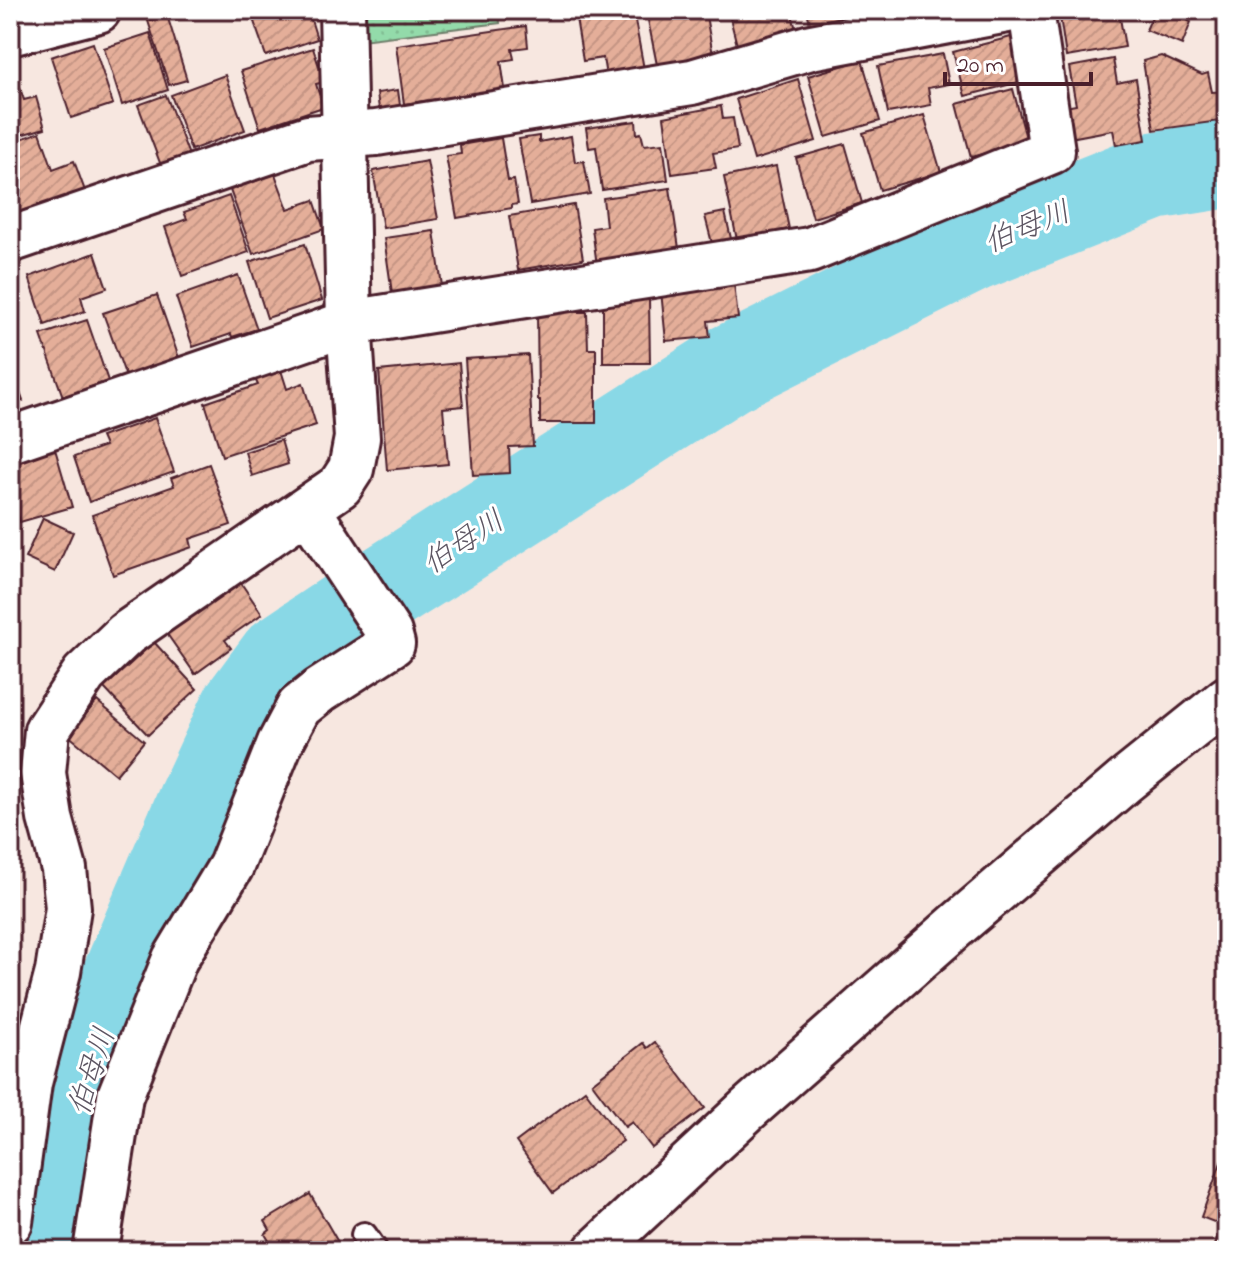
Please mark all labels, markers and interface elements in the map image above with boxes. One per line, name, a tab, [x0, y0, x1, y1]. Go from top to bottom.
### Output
scale bar	[945, 36, 1091, 86]
text: 20 m	[957, 49, 1004, 84]
water label: 伯母川	[978, 192, 1078, 266]
water label: 伯母川	[415, 501, 514, 586]
water label: 伯母川	[59, 1022, 129, 1122]

